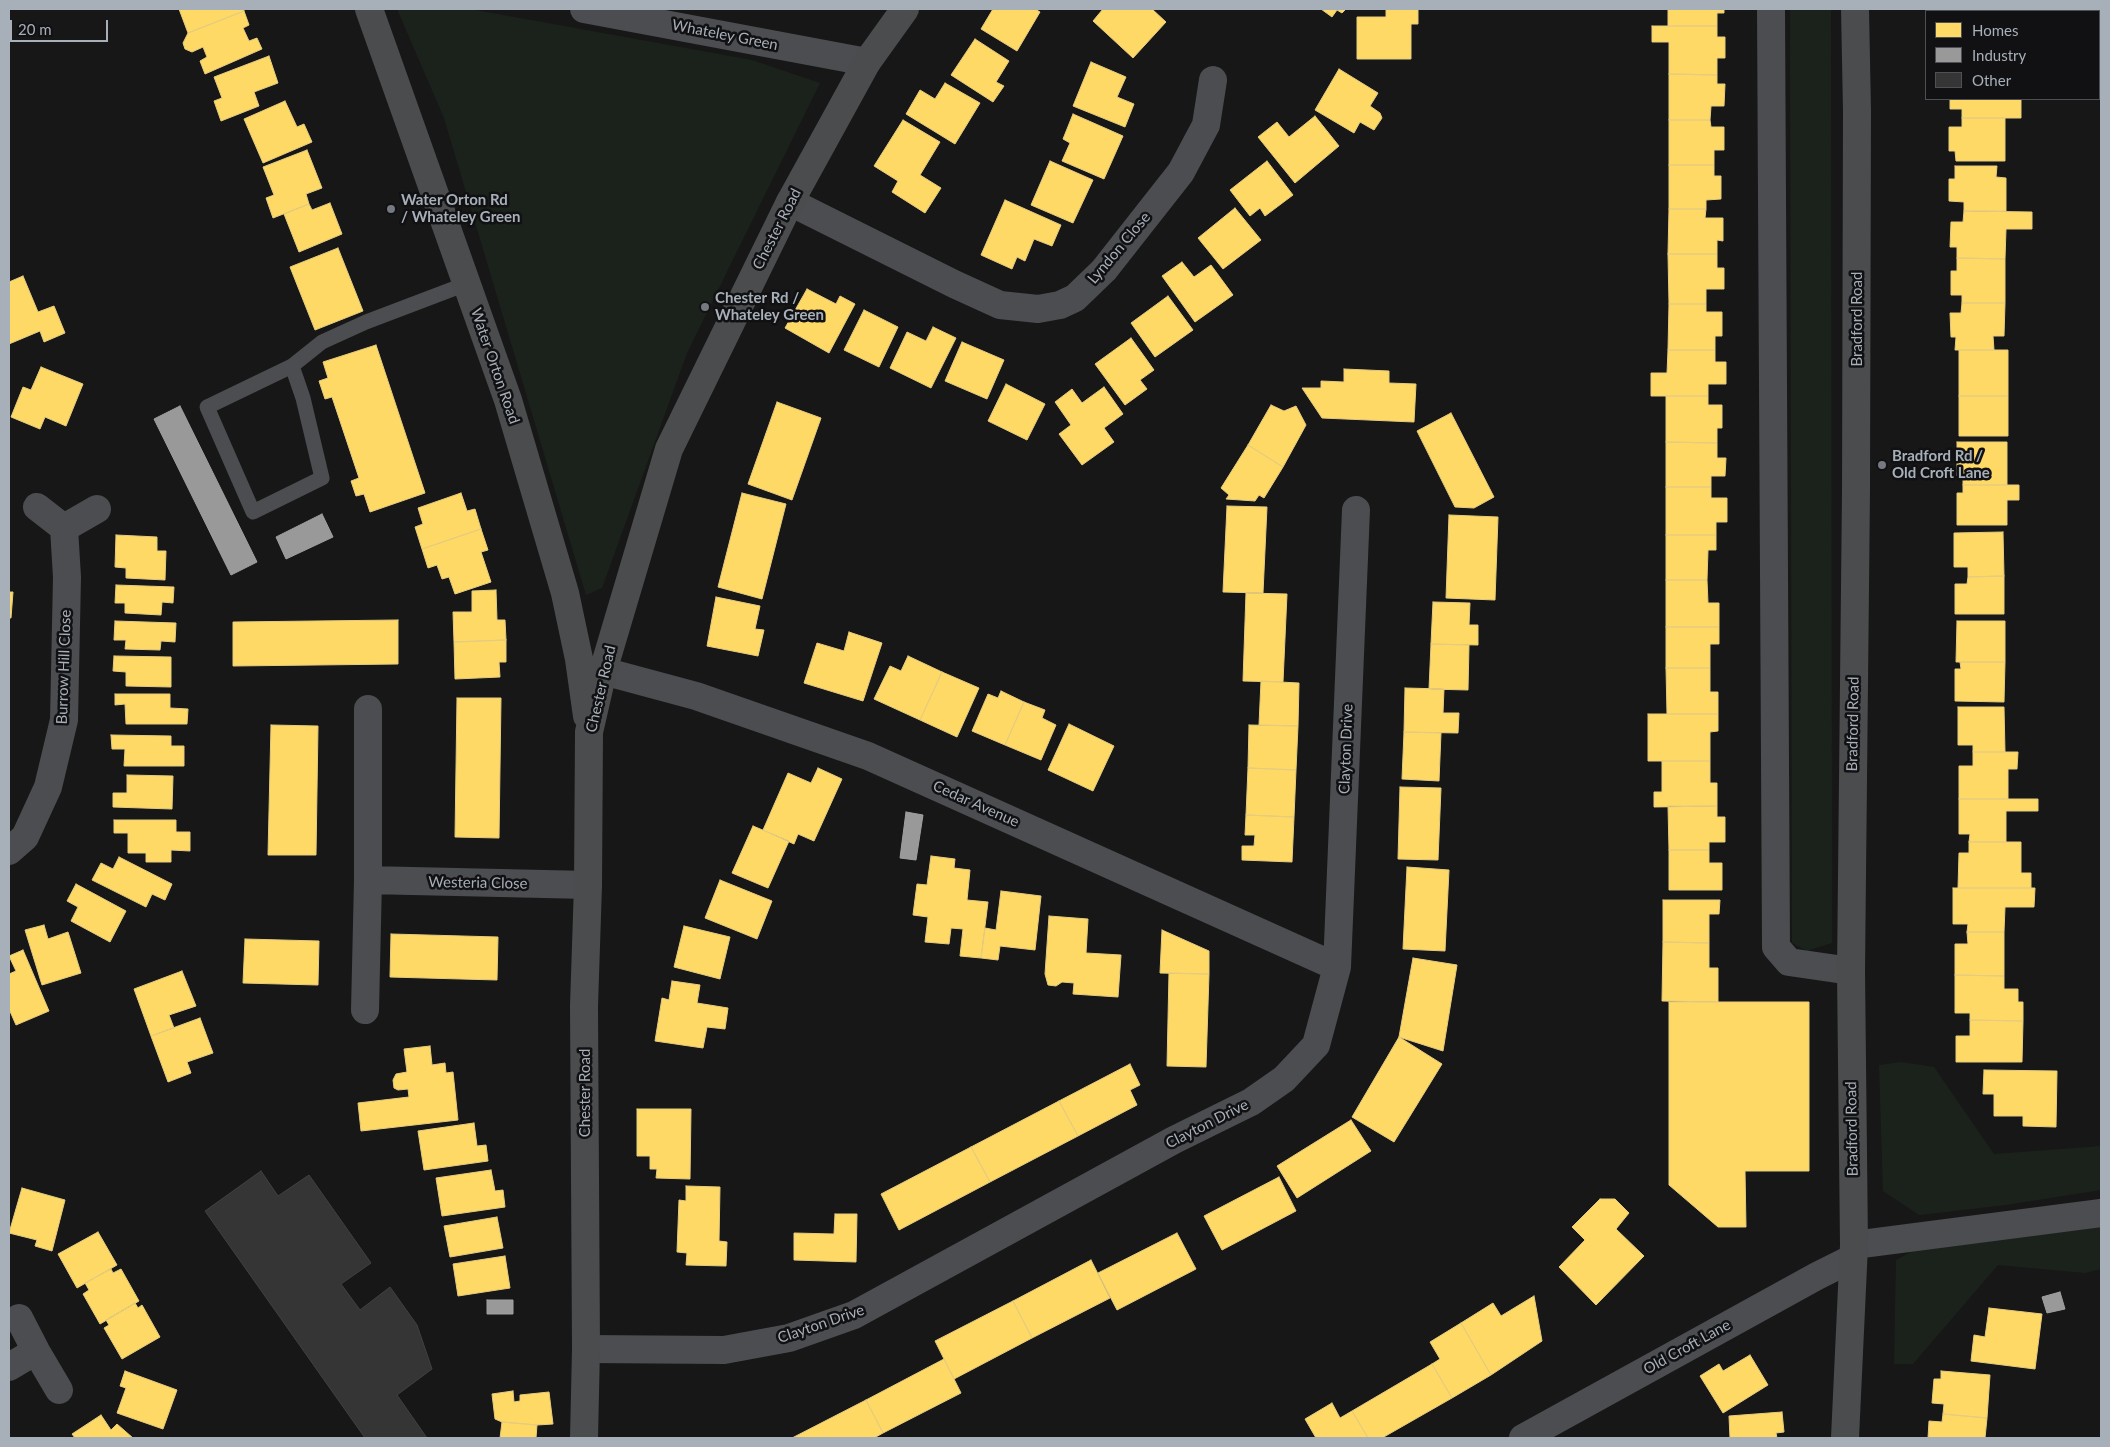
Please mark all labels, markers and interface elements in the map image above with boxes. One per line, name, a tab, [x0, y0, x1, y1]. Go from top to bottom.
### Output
scale bar	[12, 10, 110, 42]
legend	[1925, 10, 2100, 100]
street label: Whateley Green	[671, 16, 779, 54]
text: 20 m	[18, 20, 52, 38]
text: Homes	[1972, 21, 2018, 39]
text: Industry	[1972, 46, 2026, 64]
text: Other	[1972, 71, 2011, 89]
street label: Chester Road	[749, 185, 805, 273]
place label: Water Orton Rd / Whateley Green	[401, 191, 520, 226]
marker: Water Orton Rd / Whateley Green	[385, 203, 397, 215]
street label: Lyndon Close	[1084, 209, 1154, 287]
street label: Bradford Road	[1848, 272, 1866, 366]
place label: Chester Rd / Whateley Green	[715, 289, 824, 324]
marker: Chester Rd / Whateley Green	[699, 301, 711, 313]
street label: Water Orton Road	[467, 306, 523, 426]
place label: Bradford Rd / Old Croft Lane	[1892, 447, 1990, 482]
marker: Bradford Rd / Old Croft Lane	[1876, 459, 1888, 471]
street label: Burrow Hill Close	[53, 609, 75, 725]
street label: Chester Road	[582, 644, 620, 734]
street label: Bradford Road	[1843, 676, 1863, 772]
street label: Clayton Drive	[1335, 704, 1357, 794]
street label: Cedar Avenue	[930, 777, 1022, 831]
street label: Westeria Close	[428, 873, 528, 893]
street label: Chester Road	[576, 1049, 594, 1137]
street label: Bradford Road	[1842, 1081, 1862, 1177]
street label: Clayton Drive	[1163, 1095, 1251, 1153]
street label: Clayton Drive	[775, 1301, 867, 1347]
street label: Old Croft Lane	[1640, 1316, 1734, 1378]

